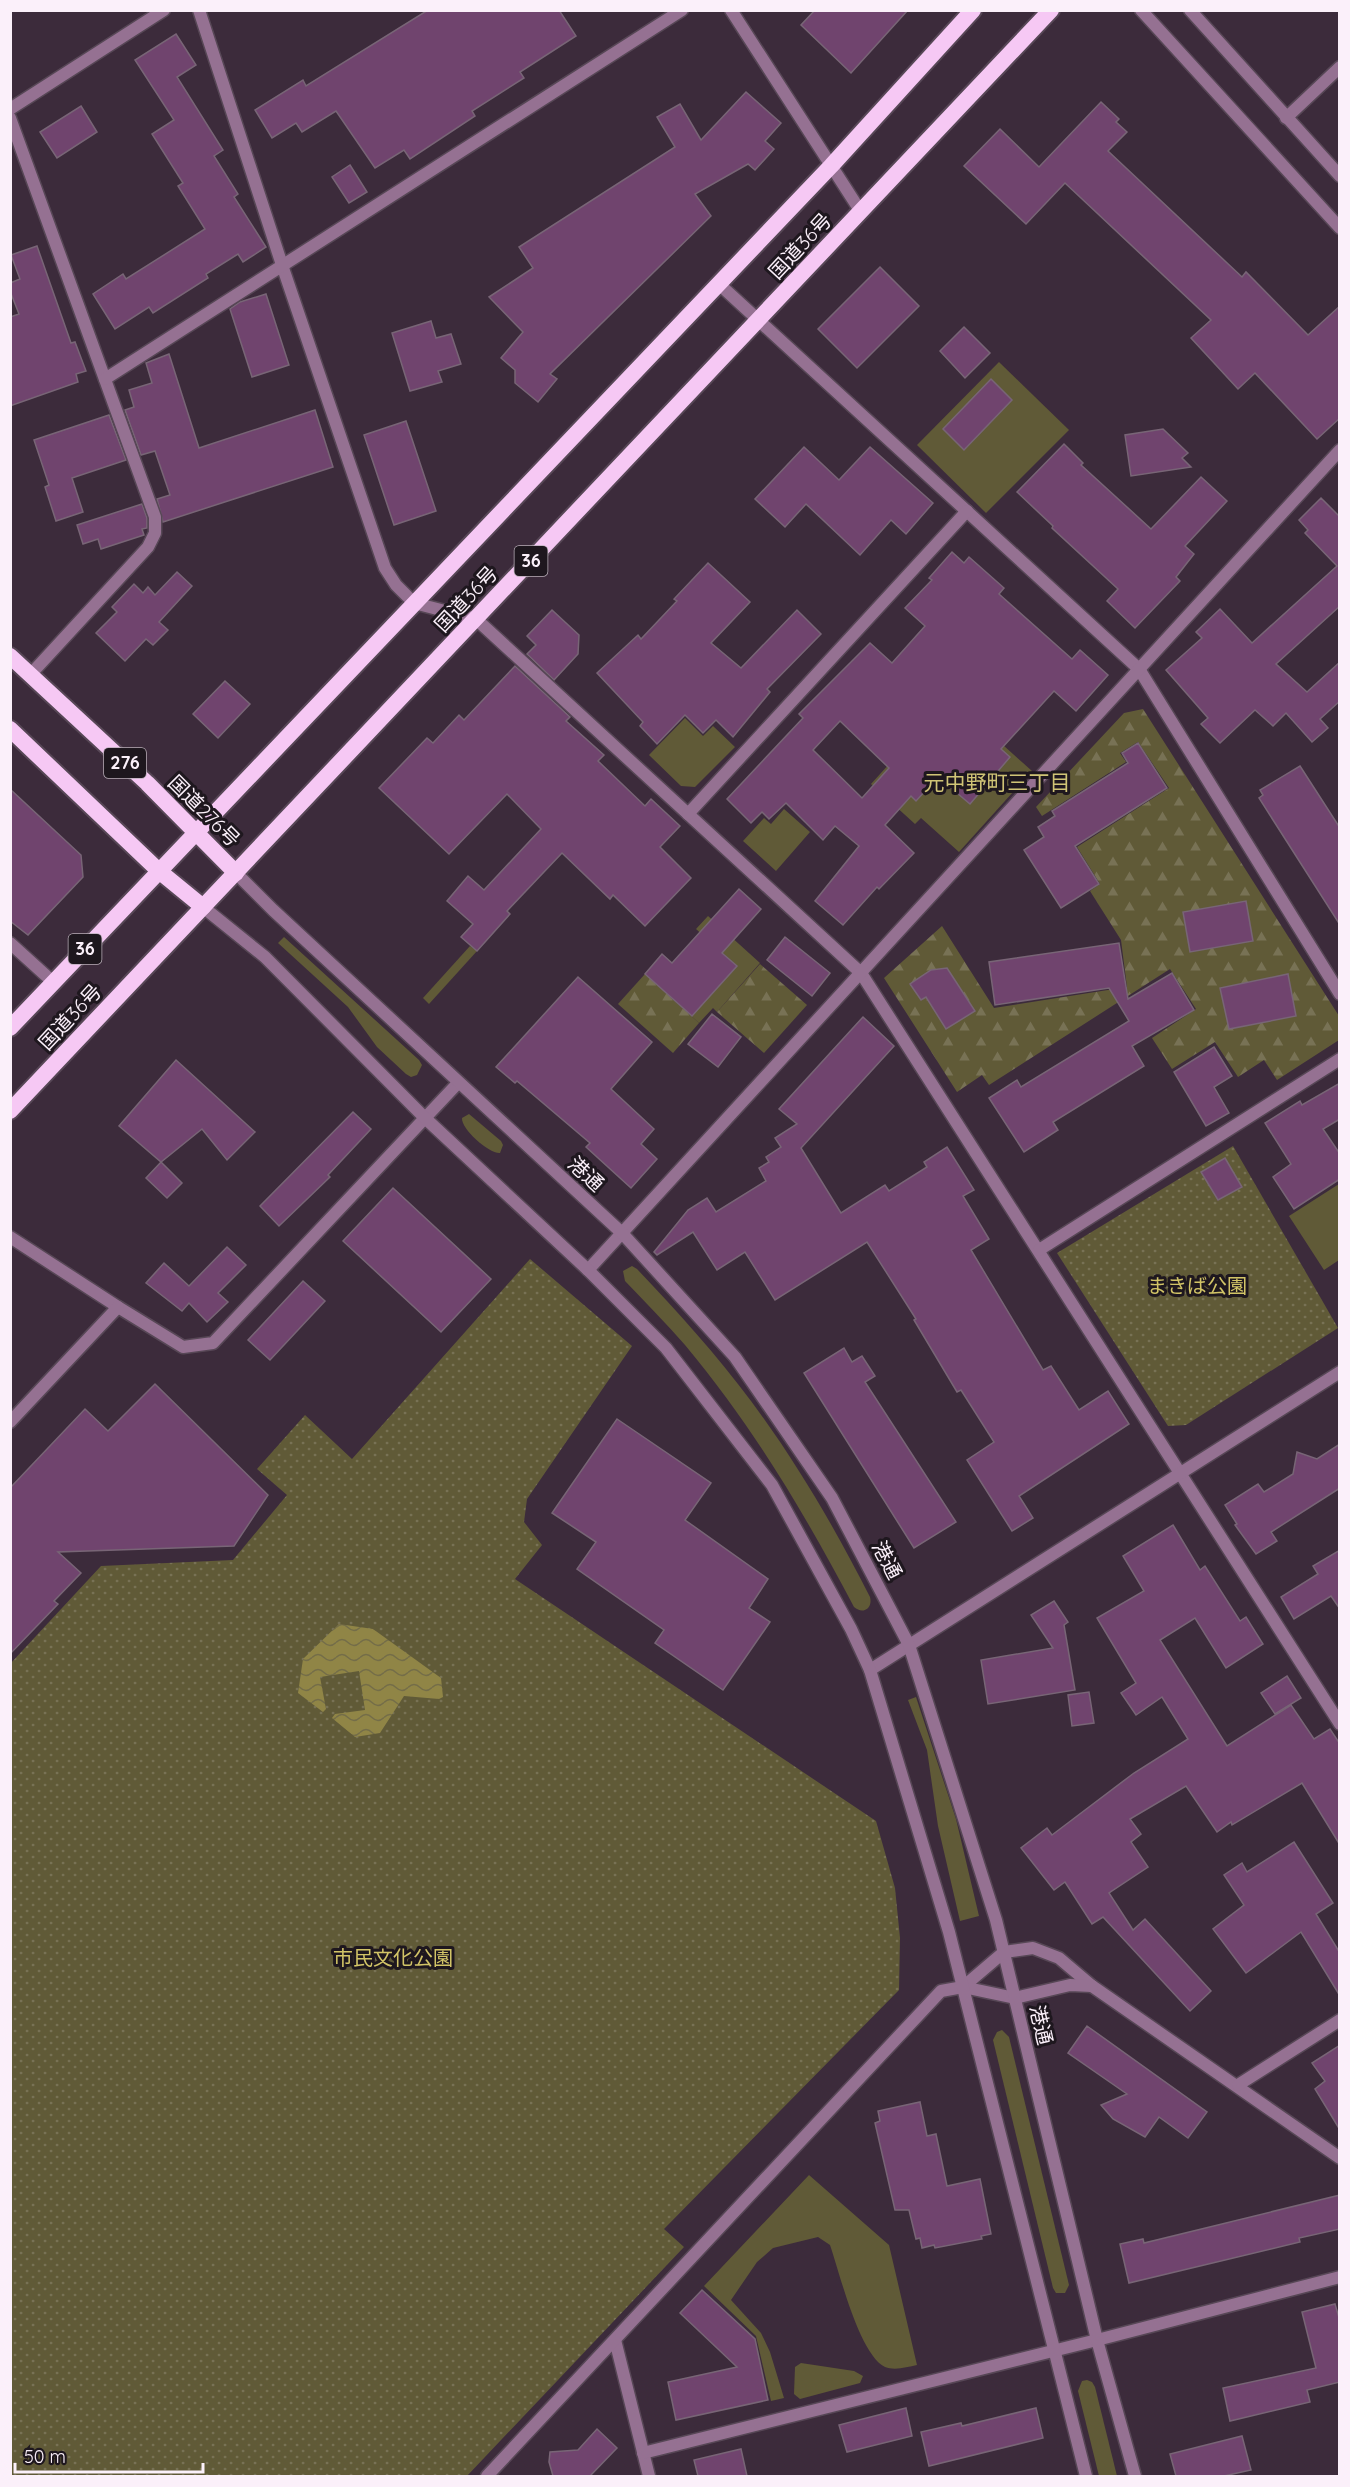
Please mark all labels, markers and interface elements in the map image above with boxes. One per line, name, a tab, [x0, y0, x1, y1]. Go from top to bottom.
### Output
street label: 国道36号	[763, 207, 836, 284]
road number: 36	[514, 546, 548, 576]
street label: 国道36号	[429, 560, 502, 637]
road number: 276	[104, 748, 146, 778]
district label: 元中野町三丁目	[924, 769, 1071, 795]
street label: 国道276号	[163, 770, 245, 852]
road number: 36	[68, 934, 101, 964]
street label: 国道36号	[33, 978, 106, 1055]
street label: 港通	[563, 1151, 609, 1196]
park label: まきば公園	[1147, 1273, 1247, 1298]
street label: 港通	[867, 1536, 908, 1583]
park label: 市民文化公園	[333, 1945, 453, 1970]
street label: 港通	[1025, 2003, 1058, 2047]
scale bar	[15, 2436, 202, 2474]
text: 50 m	[24, 2445, 66, 2468]

